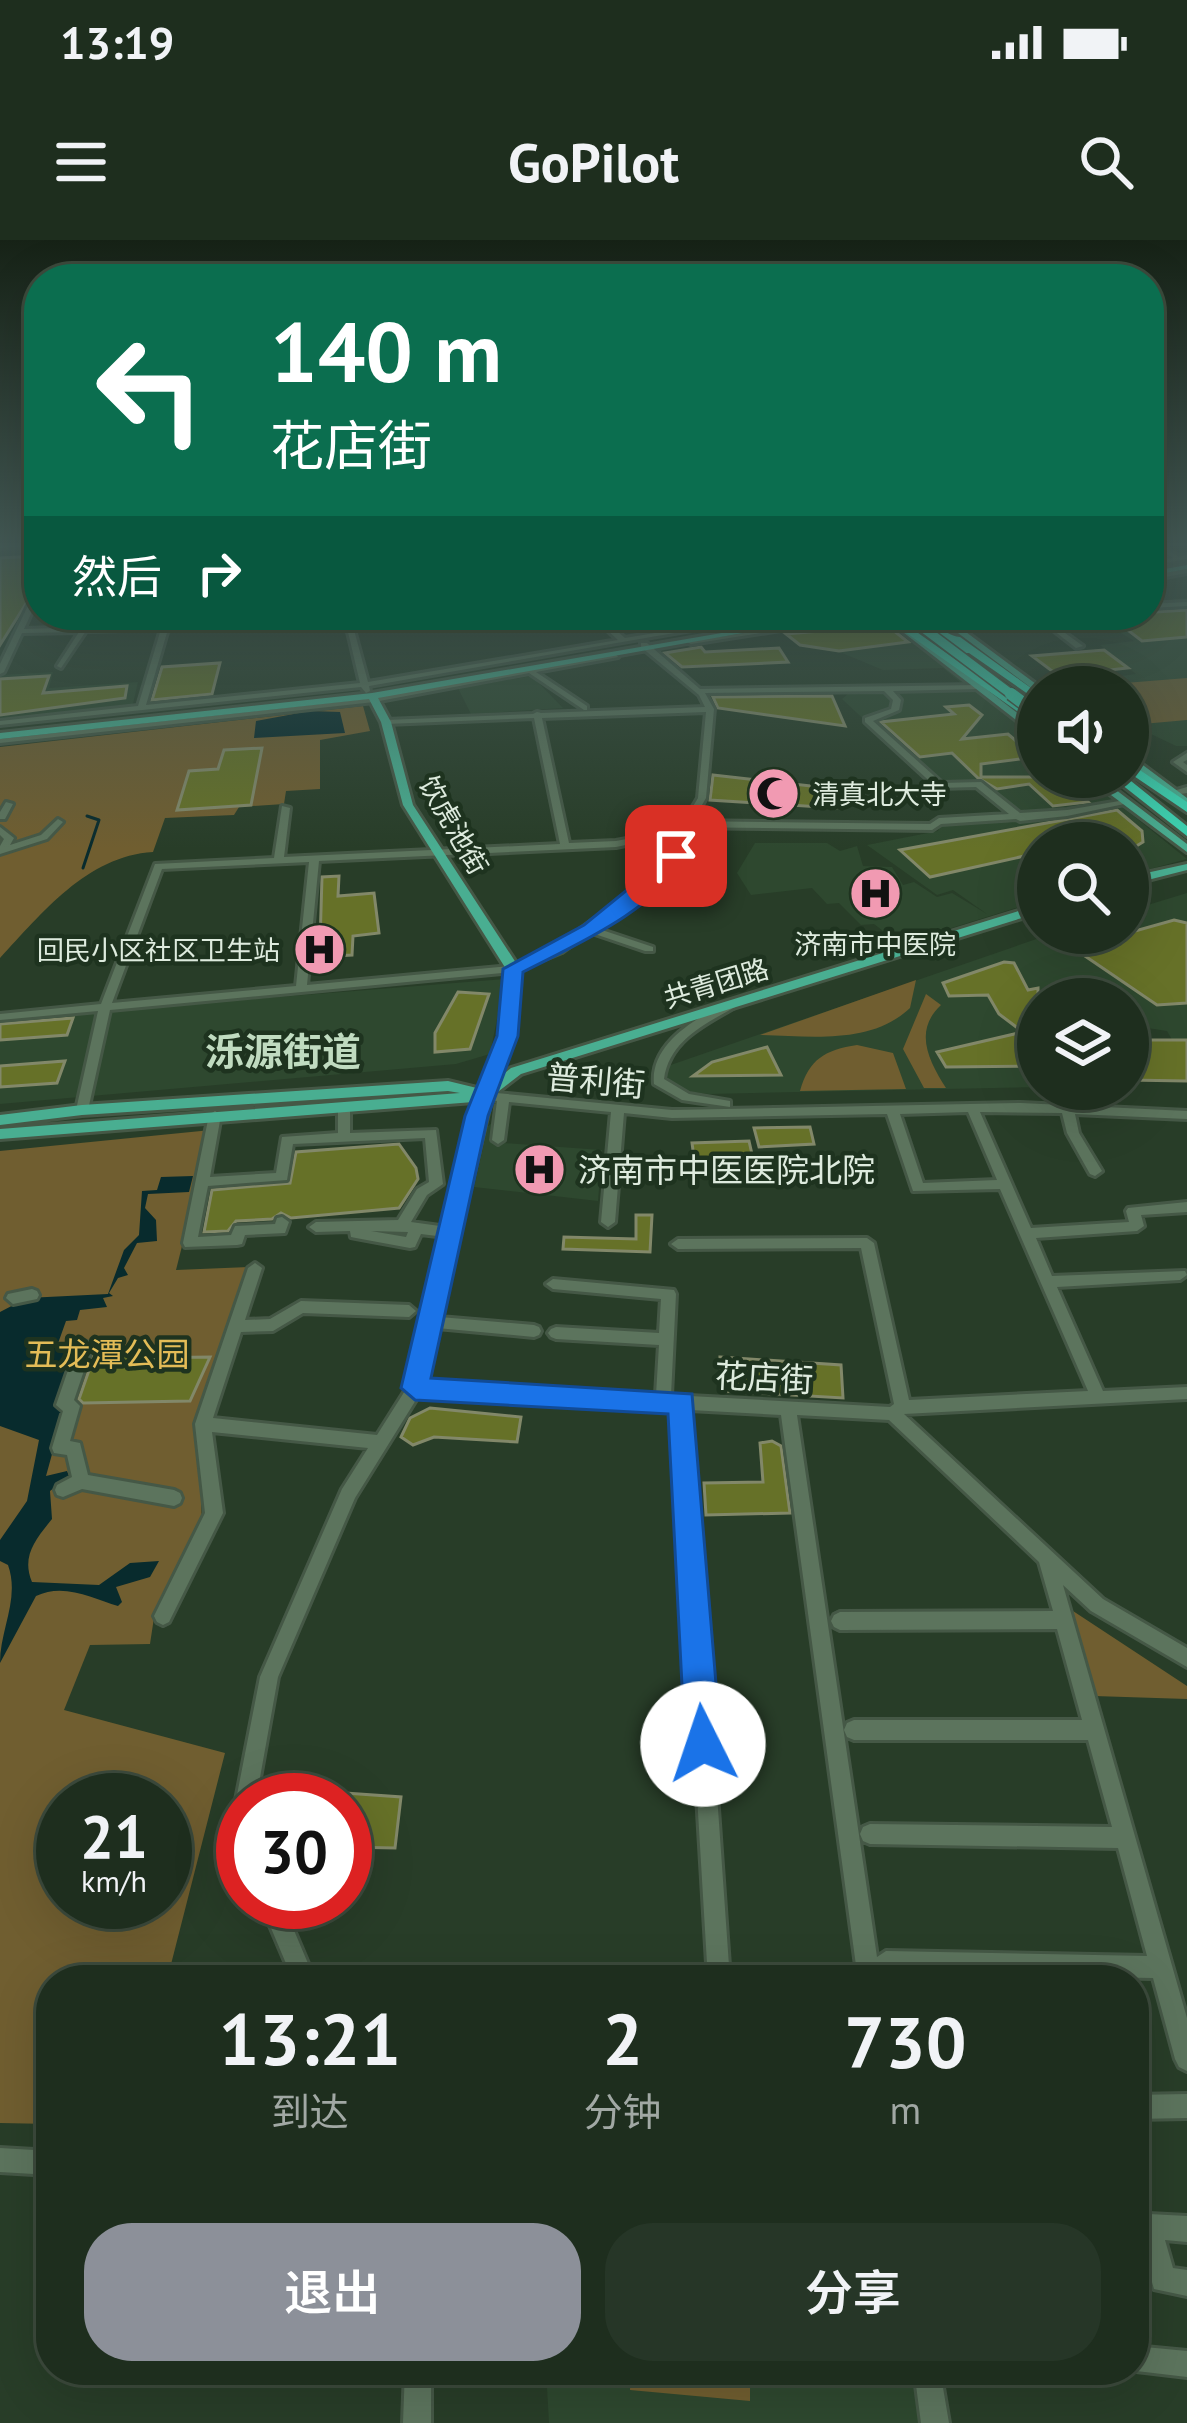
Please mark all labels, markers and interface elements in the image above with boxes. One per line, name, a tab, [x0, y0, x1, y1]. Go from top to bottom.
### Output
text: 13:19	[60, 13, 174, 71]
text: GoPilot	[508, 127, 679, 197]
icon: menu	[48, 129, 114, 195]
icon: search	[1073, 129, 1139, 195]
text: 140 m	[270, 296, 502, 405]
icon: left	[72, 312, 228, 468]
text: 花店街	[270, 410, 432, 480]
icon: right	[186, 540, 252, 606]
text: 然后	[72, 547, 162, 605]
map controls	[1017, 666, 1149, 1110]
button: sound	[1017, 666, 1149, 798]
mosque icon: 清真北大寺	[745, 766, 801, 822]
street label: 饮虎池街	[412, 770, 496, 880]
place label: 清真北大寺	[812, 777, 947, 811]
pin	[625, 805, 727, 907]
button: search	[1017, 822, 1149, 954]
icon: arrive	[643, 823, 709, 889]
hospital icon: 济南市中医院	[847, 866, 903, 922]
hospital icon: 回民小区社区卫生站	[291, 922, 347, 978]
place label: 济南市中医院	[794, 927, 956, 961]
place label: 回民小区社区卫生站	[37, 933, 280, 967]
street label: 共青团路	[659, 951, 773, 1015]
button: layers	[1017, 978, 1149, 1110]
district label: 泺源街道	[205, 1026, 361, 1077]
street label: 普利街	[545, 1054, 647, 1106]
hospital icon: 济南市中医医院北院	[511, 1141, 567, 1197]
place label: 济南市中医医院北院	[578, 1148, 875, 1191]
park label: 五龙潭公园	[25, 1332, 190, 1375]
street label: 花店街	[713, 1353, 815, 1401]
position arrow	[640, 1681, 766, 1807]
speed limit sign: 30	[216, 1773, 372, 1929]
text: 21	[80, 1797, 148, 1875]
text: km/h	[81, 1861, 147, 1900]
text: 13:21	[218, 1992, 401, 2085]
text: 2	[602, 1992, 643, 2085]
text: 730	[844, 1995, 967, 2088]
text: m	[889, 2084, 921, 2135]
text: 到达	[271, 2086, 349, 2137]
text: 分钟	[584, 2086, 662, 2137]
button: 退出	[84, 2223, 581, 2361]
button: 分享	[605, 2223, 1101, 2361]

